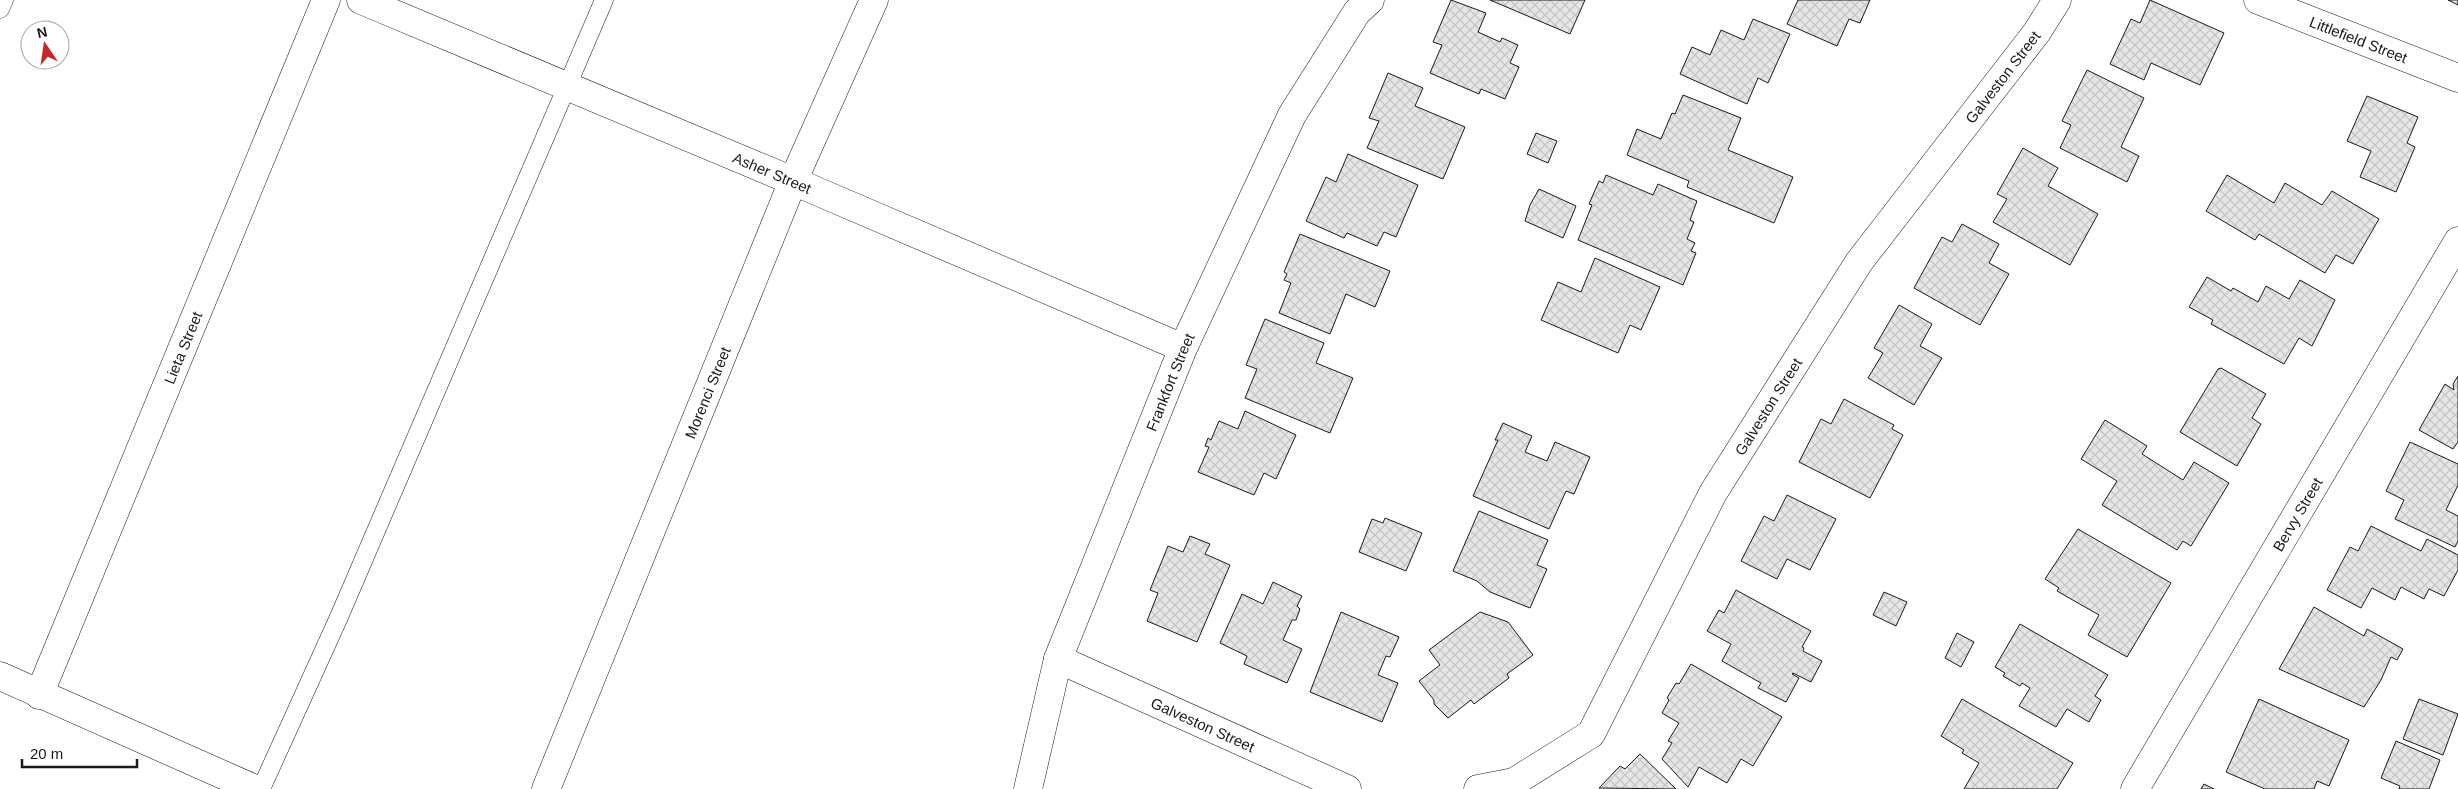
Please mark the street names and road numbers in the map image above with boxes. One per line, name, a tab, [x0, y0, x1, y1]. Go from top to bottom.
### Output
street label: Littlefield Street	[2307, 13, 2411, 66]
street label: Galveston Street	[1961, 27, 2044, 126]
street label: Asher Street	[731, 148, 815, 197]
street label: Lieta Street	[160, 308, 205, 386]
street label: Frankfort Street	[1142, 330, 1198, 433]
street label: Morenci Street	[681, 343, 734, 441]
street label: Galveston Street	[1731, 354, 1805, 458]
street label: Bervy Street	[2269, 474, 2326, 554]
street label: Galveston Street	[1149, 694, 1258, 755]

